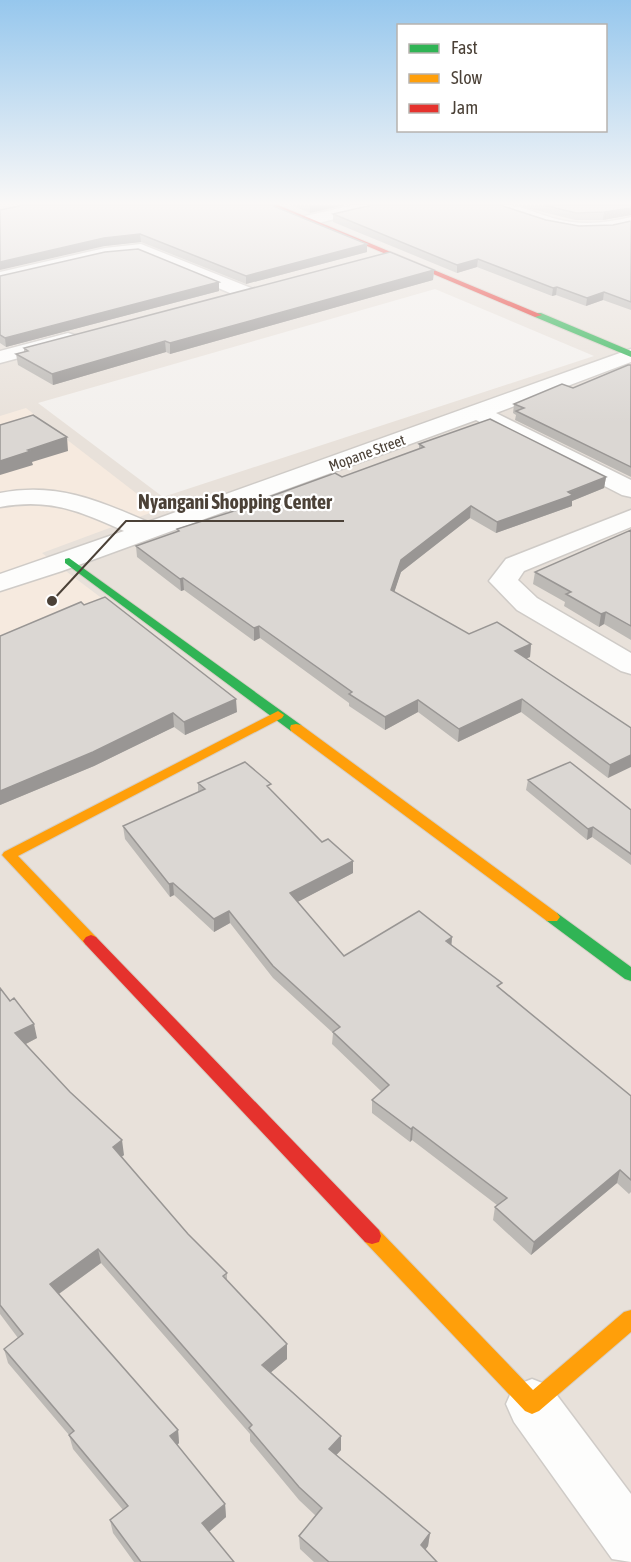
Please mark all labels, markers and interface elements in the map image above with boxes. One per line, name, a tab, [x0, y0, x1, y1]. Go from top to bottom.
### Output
legend	[397, 24, 607, 132]
text: Fast	[451, 37, 478, 58]
text: Slow	[451, 67, 482, 88]
text: Jam	[451, 97, 478, 118]
street label: Mopane Street	[326, 431, 407, 474]
callout: Nyangani Shopping Center	[126, 483, 344, 521]
text: Nyangani Shopping Center	[138, 490, 333, 513]

